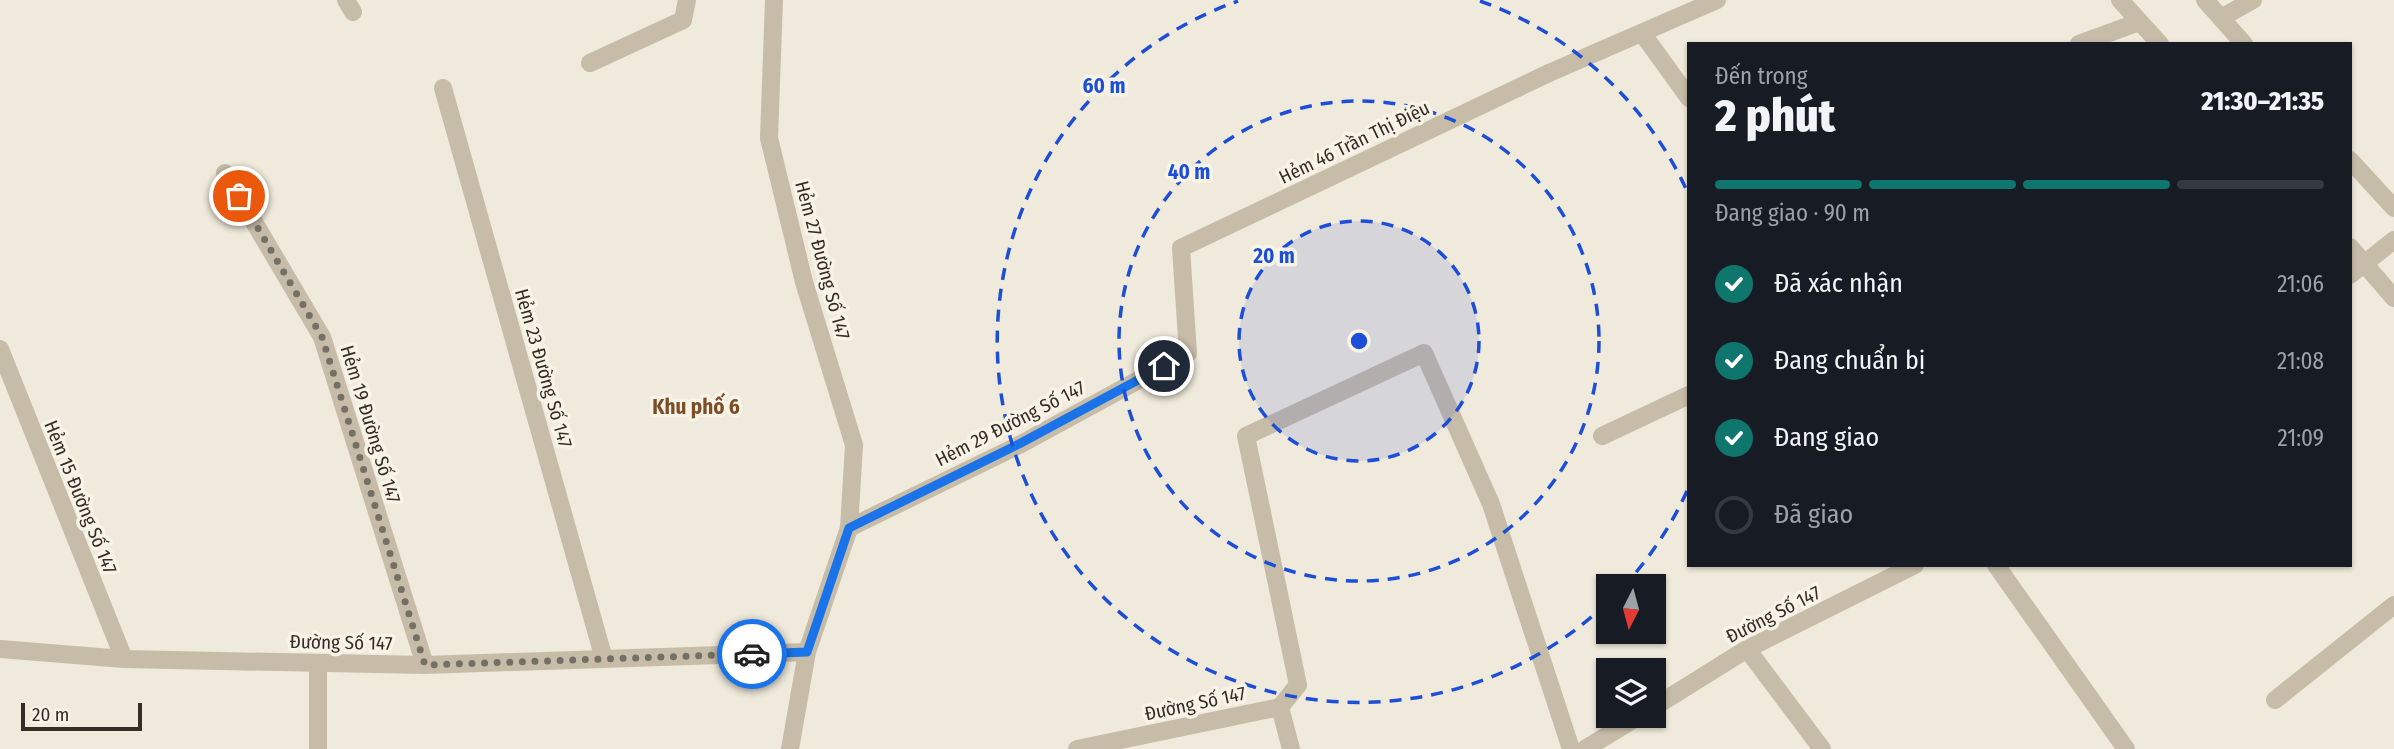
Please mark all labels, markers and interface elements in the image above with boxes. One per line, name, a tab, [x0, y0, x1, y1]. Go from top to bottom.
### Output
text: Đến trong	[1715, 62, 1807, 90]
text: 60 m	[1083, 73, 1125, 99]
text: 21:30–21:35	[2201, 86, 2324, 117]
text: 2 phút	[1715, 88, 1835, 143]
street label: Hẻm 46 Trần Thị Điệu	[1275, 96, 1433, 189]
text: 40 m	[1168, 159, 1210, 185]
pin	[209, 166, 269, 226]
icon: bag	[220, 177, 258, 215]
street label: Hẻm 27 Đường Số 147	[790, 178, 855, 342]
text: Đang giao · 90 m	[1715, 199, 1870, 227]
text: 20 m	[1252, 243, 1295, 269]
icon: check	[1715, 265, 1753, 303]
text: Đã xác nhận	[1774, 268, 1903, 299]
text: 21:06	[2277, 270, 2324, 298]
street label: Hẻm 23 Đường Số 147	[510, 286, 577, 451]
centre of rings	[1347, 329, 1371, 353]
pin	[1134, 336, 1194, 396]
street label: Hẻm 19 Đường Số 147	[336, 342, 406, 506]
icon: check	[1715, 342, 1753, 380]
text: Đang chuẩn bị	[1774, 345, 1925, 376]
icon: home	[1145, 347, 1183, 385]
text: 21:08	[2277, 347, 2324, 375]
street label: Hẻm 29 Đường Số 147	[932, 376, 1089, 471]
district label: Khu phố 6	[652, 392, 740, 420]
street label: Hẻm 15 Đường Số 147	[39, 417, 122, 578]
icon: check	[1715, 419, 1753, 457]
text: Đang giao	[1774, 422, 1879, 453]
text: 21:09	[2278, 424, 2324, 452]
text: Đã giao	[1774, 499, 1853, 530]
north arrow	[1596, 574, 1666, 644]
map controls	[1596, 574, 1666, 728]
street label: Đường Số 147	[1722, 581, 1825, 648]
courier	[717, 619, 787, 689]
street label: Đường Số 147	[289, 630, 393, 655]
icon: car	[733, 635, 771, 673]
button: layers	[1596, 658, 1666, 728]
street label: Đường Số 147	[1142, 681, 1248, 725]
scale bar	[21, 700, 142, 732]
text: 20 m	[32, 703, 69, 726]

